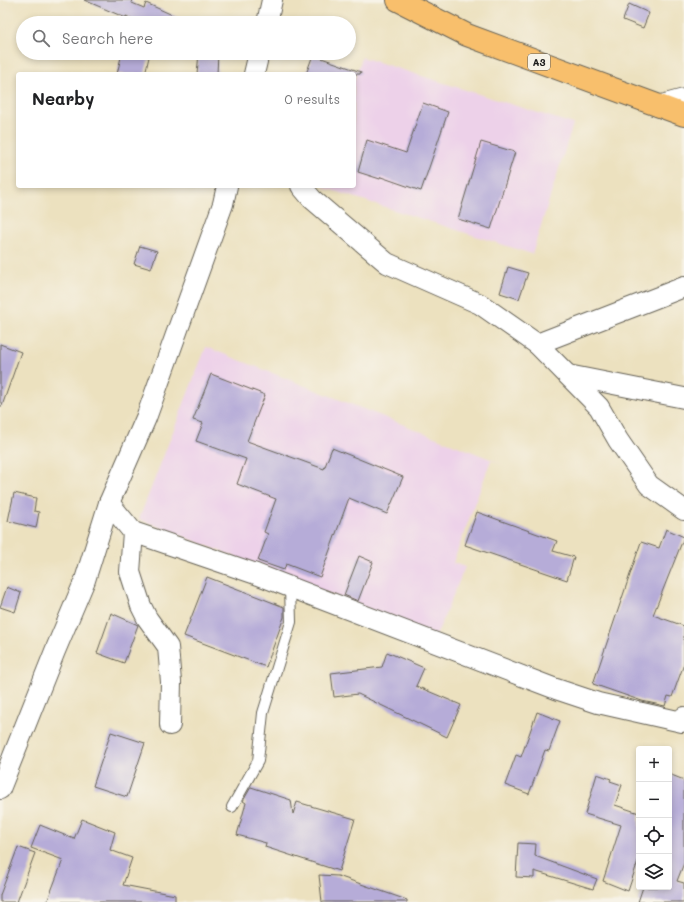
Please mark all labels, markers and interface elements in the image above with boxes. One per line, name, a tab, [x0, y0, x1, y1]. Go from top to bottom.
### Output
search box	[16, 16, 356, 60]
icon: search	[30, 27, 52, 49]
text: Search here	[62, 28, 153, 48]
road number: A3	[528, 54, 550, 70]
text: Nearby	[32, 87, 94, 109]
text: 0 results	[285, 90, 340, 107]
map controls	[636, 746, 672, 890]
button: +	[636, 746, 672, 782]
button: −	[636, 782, 672, 818]
button: locate	[636, 818, 672, 854]
button: layers	[636, 854, 672, 890]

